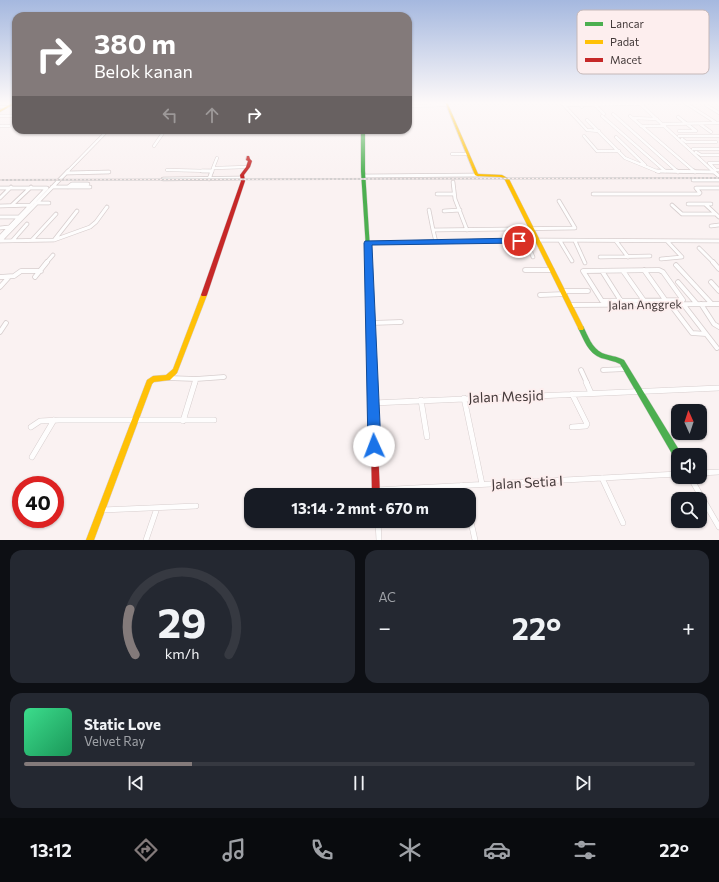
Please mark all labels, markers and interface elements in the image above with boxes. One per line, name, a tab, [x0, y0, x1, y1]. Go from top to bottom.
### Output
legend	[577, 10, 709, 74]
text: Lancar	[610, 17, 645, 30]
text: 380 m	[94, 26, 176, 60]
icon: right	[28, 28, 80, 80]
text: Padat	[610, 35, 640, 48]
text: Macet	[610, 53, 642, 66]
text: Belok kanan	[94, 60, 193, 82]
icon: left	[159, 104, 181, 126]
icon: ahead	[201, 104, 223, 126]
icon: right	[243, 104, 265, 126]
pin	[502, 224, 536, 258]
icon: arrive	[508, 230, 530, 252]
street label: Jalan Anggrek	[608, 296, 683, 313]
street label: Jalan Mesjid	[468, 386, 544, 406]
north arrow	[671, 404, 707, 440]
map controls	[671, 404, 707, 528]
position arrow	[353, 425, 395, 467]
button: sound	[671, 448, 707, 484]
street label: Jalan Setia I	[491, 472, 563, 492]
speed limit sign: 40	[12, 476, 64, 528]
button: search	[671, 492, 707, 528]
text: 13:14 · 2 mnt · 670 m	[291, 499, 429, 517]
text: AC	[379, 589, 396, 605]
text: 29	[158, 595, 207, 646]
text: 22°	[512, 609, 561, 646]
text: −	[379, 614, 391, 641]
text: +	[682, 614, 695, 641]
text: km/h	[165, 643, 200, 661]
text: Static Love	[84, 715, 161, 733]
text: Velvet Ray	[84, 733, 145, 749]
icon: previous	[125, 772, 147, 794]
icon: pause	[348, 772, 370, 794]
icon: next	[572, 772, 594, 794]
icon: directions	[132, 836, 160, 864]
icon: music	[220, 836, 248, 864]
icon: phone	[308, 836, 336, 864]
icon: climate	[396, 836, 424, 864]
icon: car	[483, 836, 511, 864]
icon: filters	[571, 836, 599, 864]
text: 13:12	[30, 839, 72, 861]
text: 22°	[659, 839, 689, 861]

